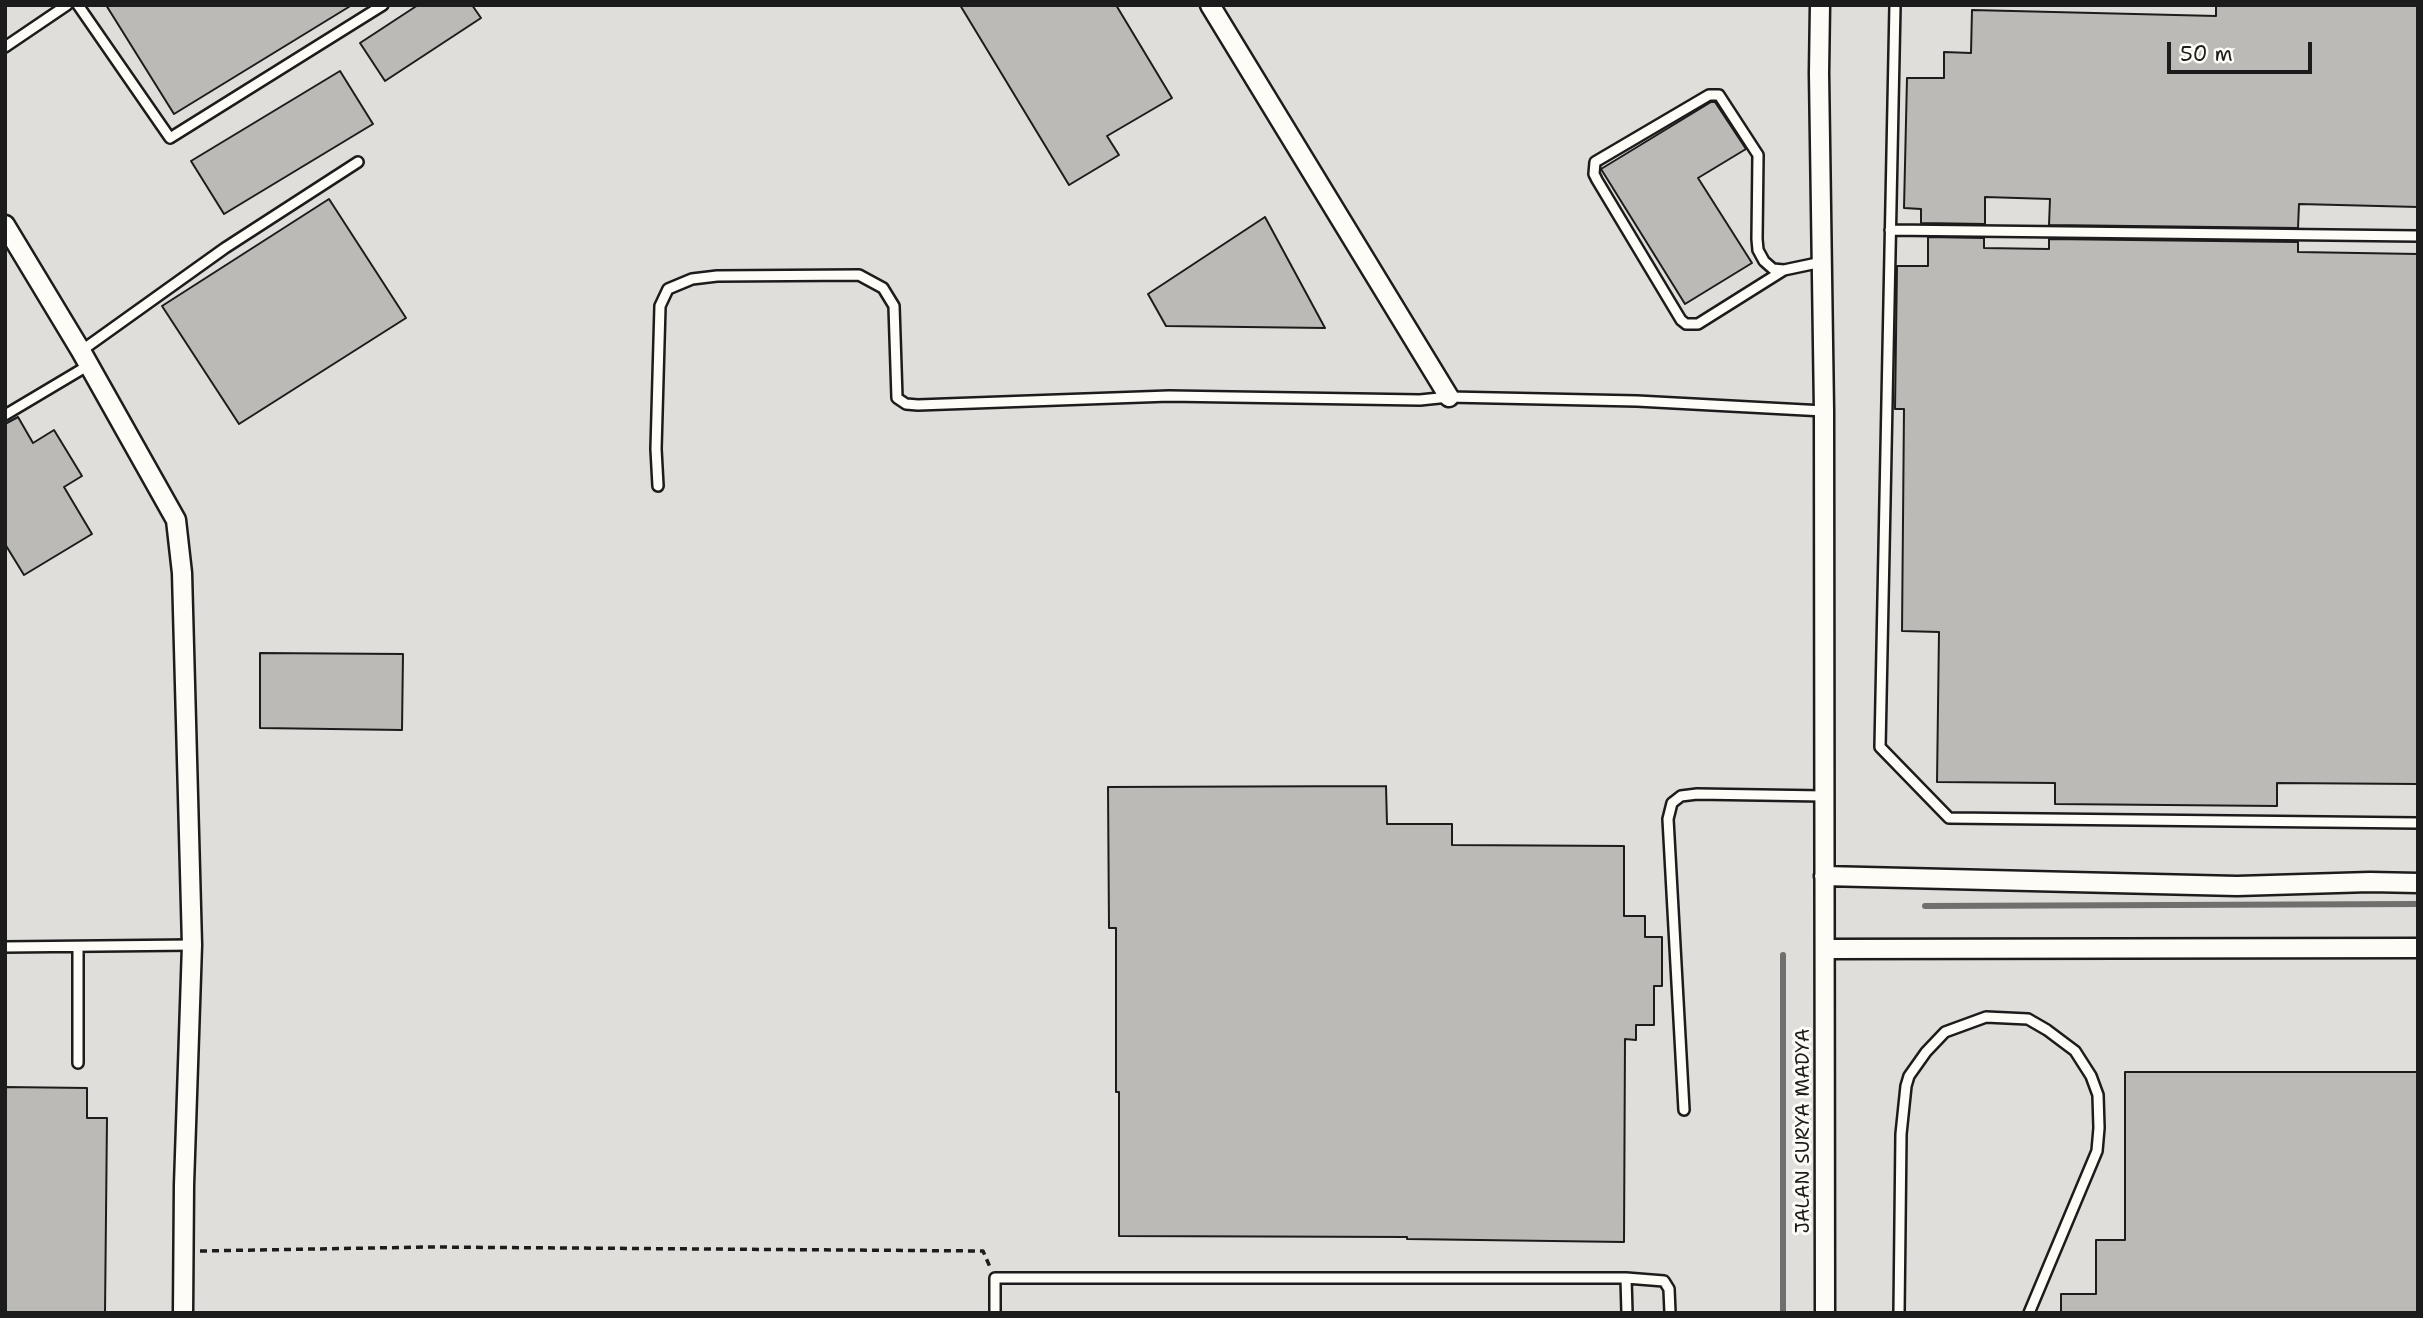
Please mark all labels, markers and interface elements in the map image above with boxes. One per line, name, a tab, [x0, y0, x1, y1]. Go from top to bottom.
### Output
scale bar	[2171, 28, 2316, 72]
text: 50 m	[2180, 40, 2233, 68]
street label: JALAN SURYA MADYA	[1793, 1028, 1815, 1234]

